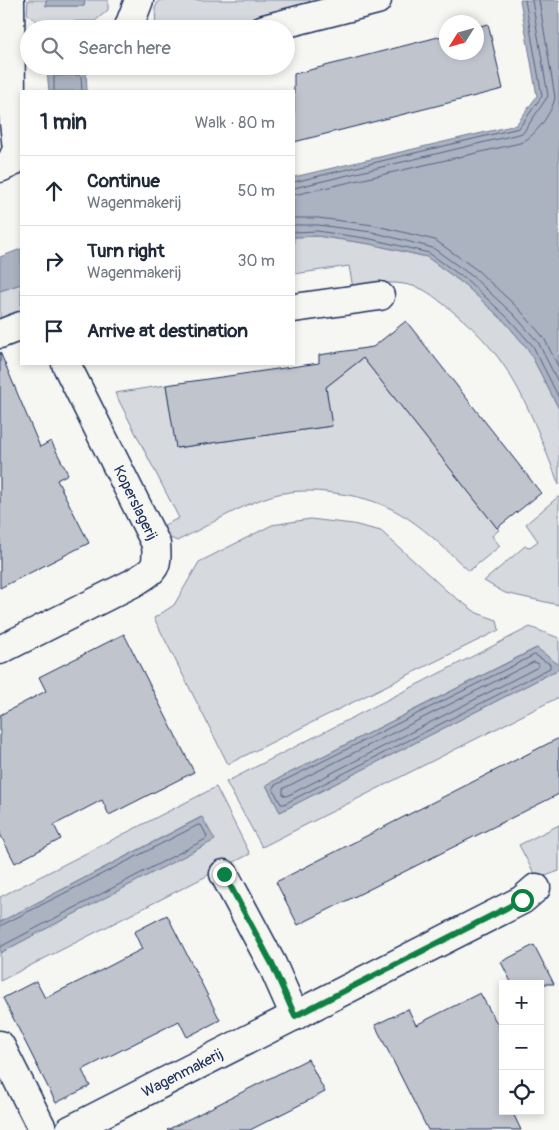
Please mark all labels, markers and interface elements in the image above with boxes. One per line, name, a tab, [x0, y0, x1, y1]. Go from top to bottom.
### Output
north arrow	[439, 15, 484, 60]
search box	[20, 20, 295, 75]
icon: search	[38, 34, 66, 62]
text: Search here	[78, 36, 171, 60]
text: 1 min	[40, 109, 87, 136]
text: Walk · 80 m	[195, 113, 275, 133]
text: Continue	[87, 169, 160, 193]
icon: ahead	[40, 177, 68, 205]
text: 50 m	[238, 181, 275, 201]
text: Wagenmakerij	[87, 193, 182, 213]
text: Turn right	[87, 239, 165, 263]
icon: right	[40, 247, 68, 275]
text: 30 m	[237, 251, 275, 271]
text: Wagenmakerij	[87, 263, 182, 283]
icon: arrive	[40, 317, 68, 345]
text: Arrive at destination	[87, 319, 248, 343]
street label: Koperslagerij	[109, 462, 161, 544]
route end	[213, 863, 236, 886]
route start	[511, 889, 534, 912]
map controls	[499, 980, 544, 1115]
button: +	[499, 980, 544, 1025]
button: −	[499, 1025, 544, 1070]
street label: Wagenmakerij	[138, 1044, 226, 1101]
button: locate	[499, 1070, 544, 1115]

